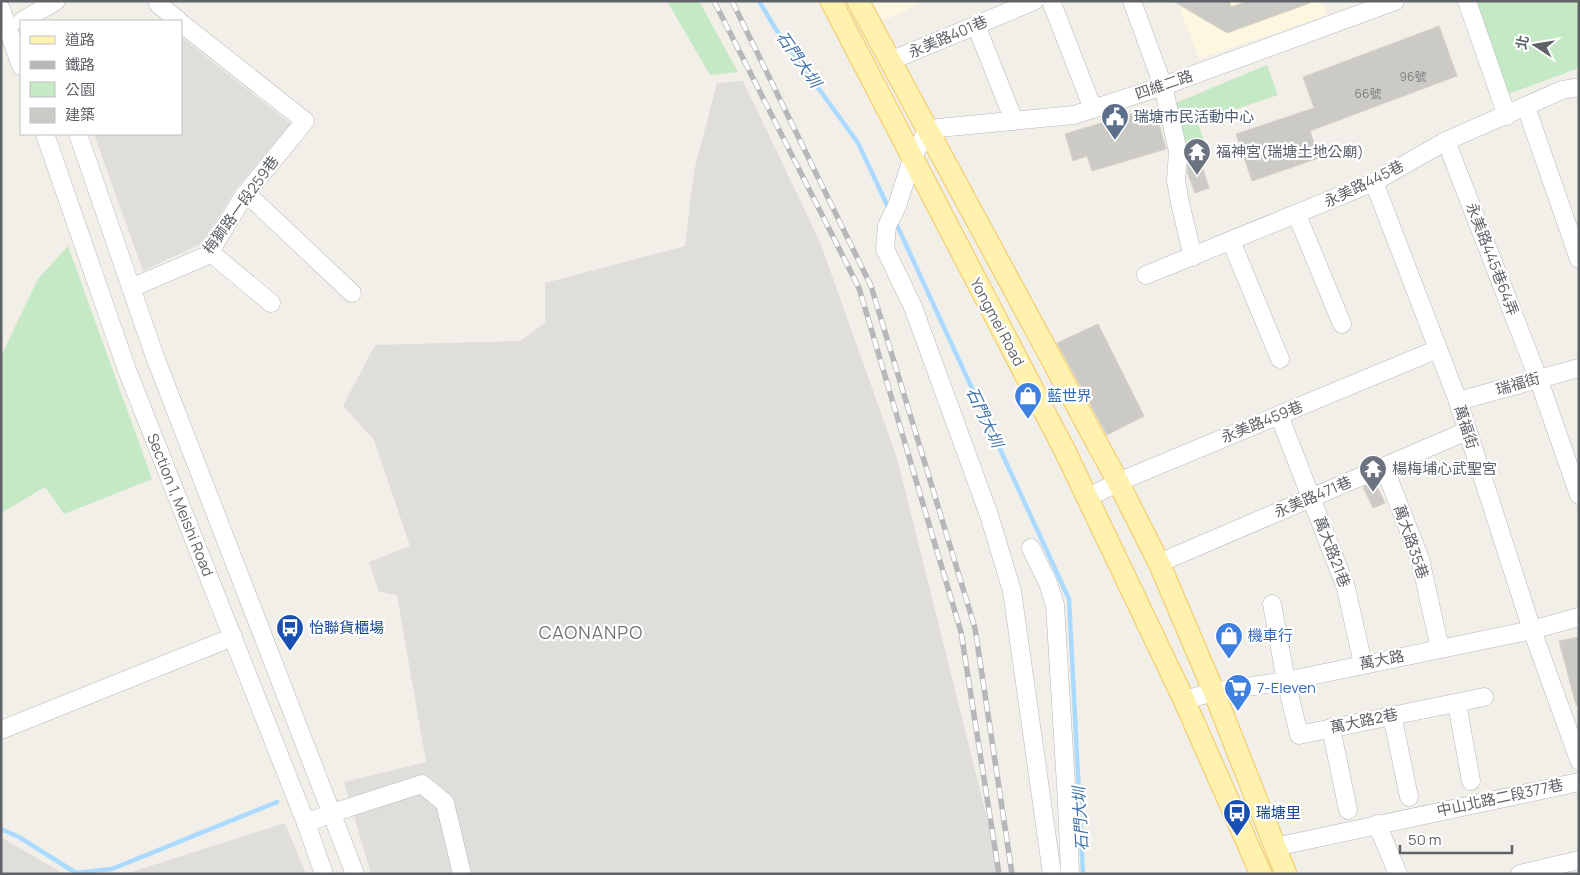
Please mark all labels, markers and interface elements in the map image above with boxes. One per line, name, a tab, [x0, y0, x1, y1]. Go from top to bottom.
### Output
street label: 永美路401巷	[905, 10, 990, 63]
legend	[20, 20, 182, 135]
north arrow	[1510, 20, 1560, 70]
water label: 石門大圳	[772, 26, 828, 93]
text: 道路	[65, 29, 95, 50]
text: 北	[1511, 33, 1533, 51]
text: 鐵路	[65, 54, 95, 75]
street label: 四維二路	[1132, 65, 1196, 104]
house number: 96號	[1400, 68, 1426, 85]
text: 公園	[65, 79, 95, 100]
house number: 66號	[1355, 85, 1381, 102]
public building icon: 瑞塘市民活動中心	[1100, 102, 1130, 141]
text: 建築	[65, 104, 95, 125]
place label: 瑞塘市民活動中心	[1134, 106, 1254, 127]
temple icon: 福神宮(瑞塘土地公廟)	[1182, 137, 1212, 176]
place label: 福神宮(瑞塘土地公廟)	[1216, 141, 1364, 162]
street label: 梅獅路一段259巷	[198, 151, 283, 258]
street label: 永美路445巷	[1320, 155, 1407, 212]
street label: 永美路445巷64弄	[1461, 199, 1524, 318]
street label: Yongmei Road	[965, 274, 1030, 370]
street label: 瑞福街	[1493, 367, 1542, 400]
shop icon: 藍世界	[1013, 381, 1043, 420]
water label: 石門大圳	[962, 383, 1009, 452]
place label: 藍世界	[1047, 385, 1092, 406]
street label: 永美路459巷	[1218, 396, 1306, 448]
street label: 萬福街	[1450, 402, 1483, 451]
street label: Section 1, Meishi Road	[142, 430, 219, 579]
temple icon: 楊梅埔心武聖宮	[1358, 454, 1388, 493]
place label: 楊梅埔心武聖宮	[1392, 458, 1497, 479]
street label: 永美路471巷	[1271, 471, 1355, 522]
street label: 萬大路35巷	[1389, 502, 1434, 582]
street label: 萬大路21巷	[1309, 513, 1356, 590]
bus stop icon: 怡聯貨櫃場	[275, 613, 305, 652]
place label: 怡聯貨櫃場	[309, 617, 384, 638]
district label: CAONANPO	[539, 620, 643, 644]
shop icon: 機車行	[1214, 621, 1244, 660]
place label: 機車行	[1248, 625, 1293, 646]
street label: 萬大路	[1358, 645, 1406, 674]
supermarket icon: 7-Eleven	[1223, 673, 1253, 712]
place label: 7-Eleven	[1257, 677, 1316, 698]
street label: 萬大路2巷	[1328, 703, 1400, 738]
street label: 中山北路二段377巷	[1435, 774, 1565, 821]
water label: 石門大圳	[1067, 784, 1093, 852]
bus stop icon: 瑞塘里	[1222, 798, 1252, 837]
place label: 瑞塘里	[1256, 802, 1301, 823]
scale bar	[1400, 822, 1512, 854]
text: 50 m	[1408, 829, 1442, 850]

